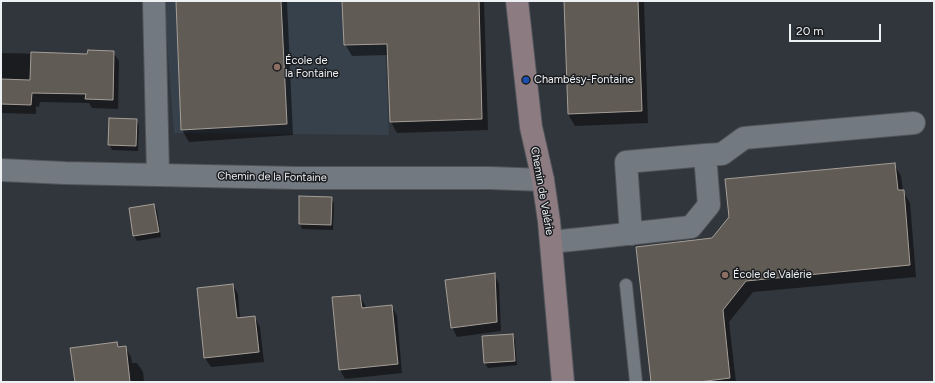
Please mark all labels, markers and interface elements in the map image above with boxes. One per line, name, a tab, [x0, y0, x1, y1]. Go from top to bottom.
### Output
scale bar	[791, 16, 883, 42]
text: 20 m	[796, 24, 824, 38]
place label: École de la Fontaine	[285, 54, 339, 80]
marker: École de la Fontaine	[272, 62, 282, 72]
place label: Chambésy-Fontaine	[534, 73, 634, 87]
marker: Chambésy-Fontaine	[521, 75, 531, 85]
street label: Chemin de Valérie	[528, 146, 556, 236]
street label: Chemin de la Fontaine	[217, 169, 327, 185]
place label: École de Valérie	[733, 268, 812, 282]
marker: École de Valérie	[720, 270, 730, 280]

